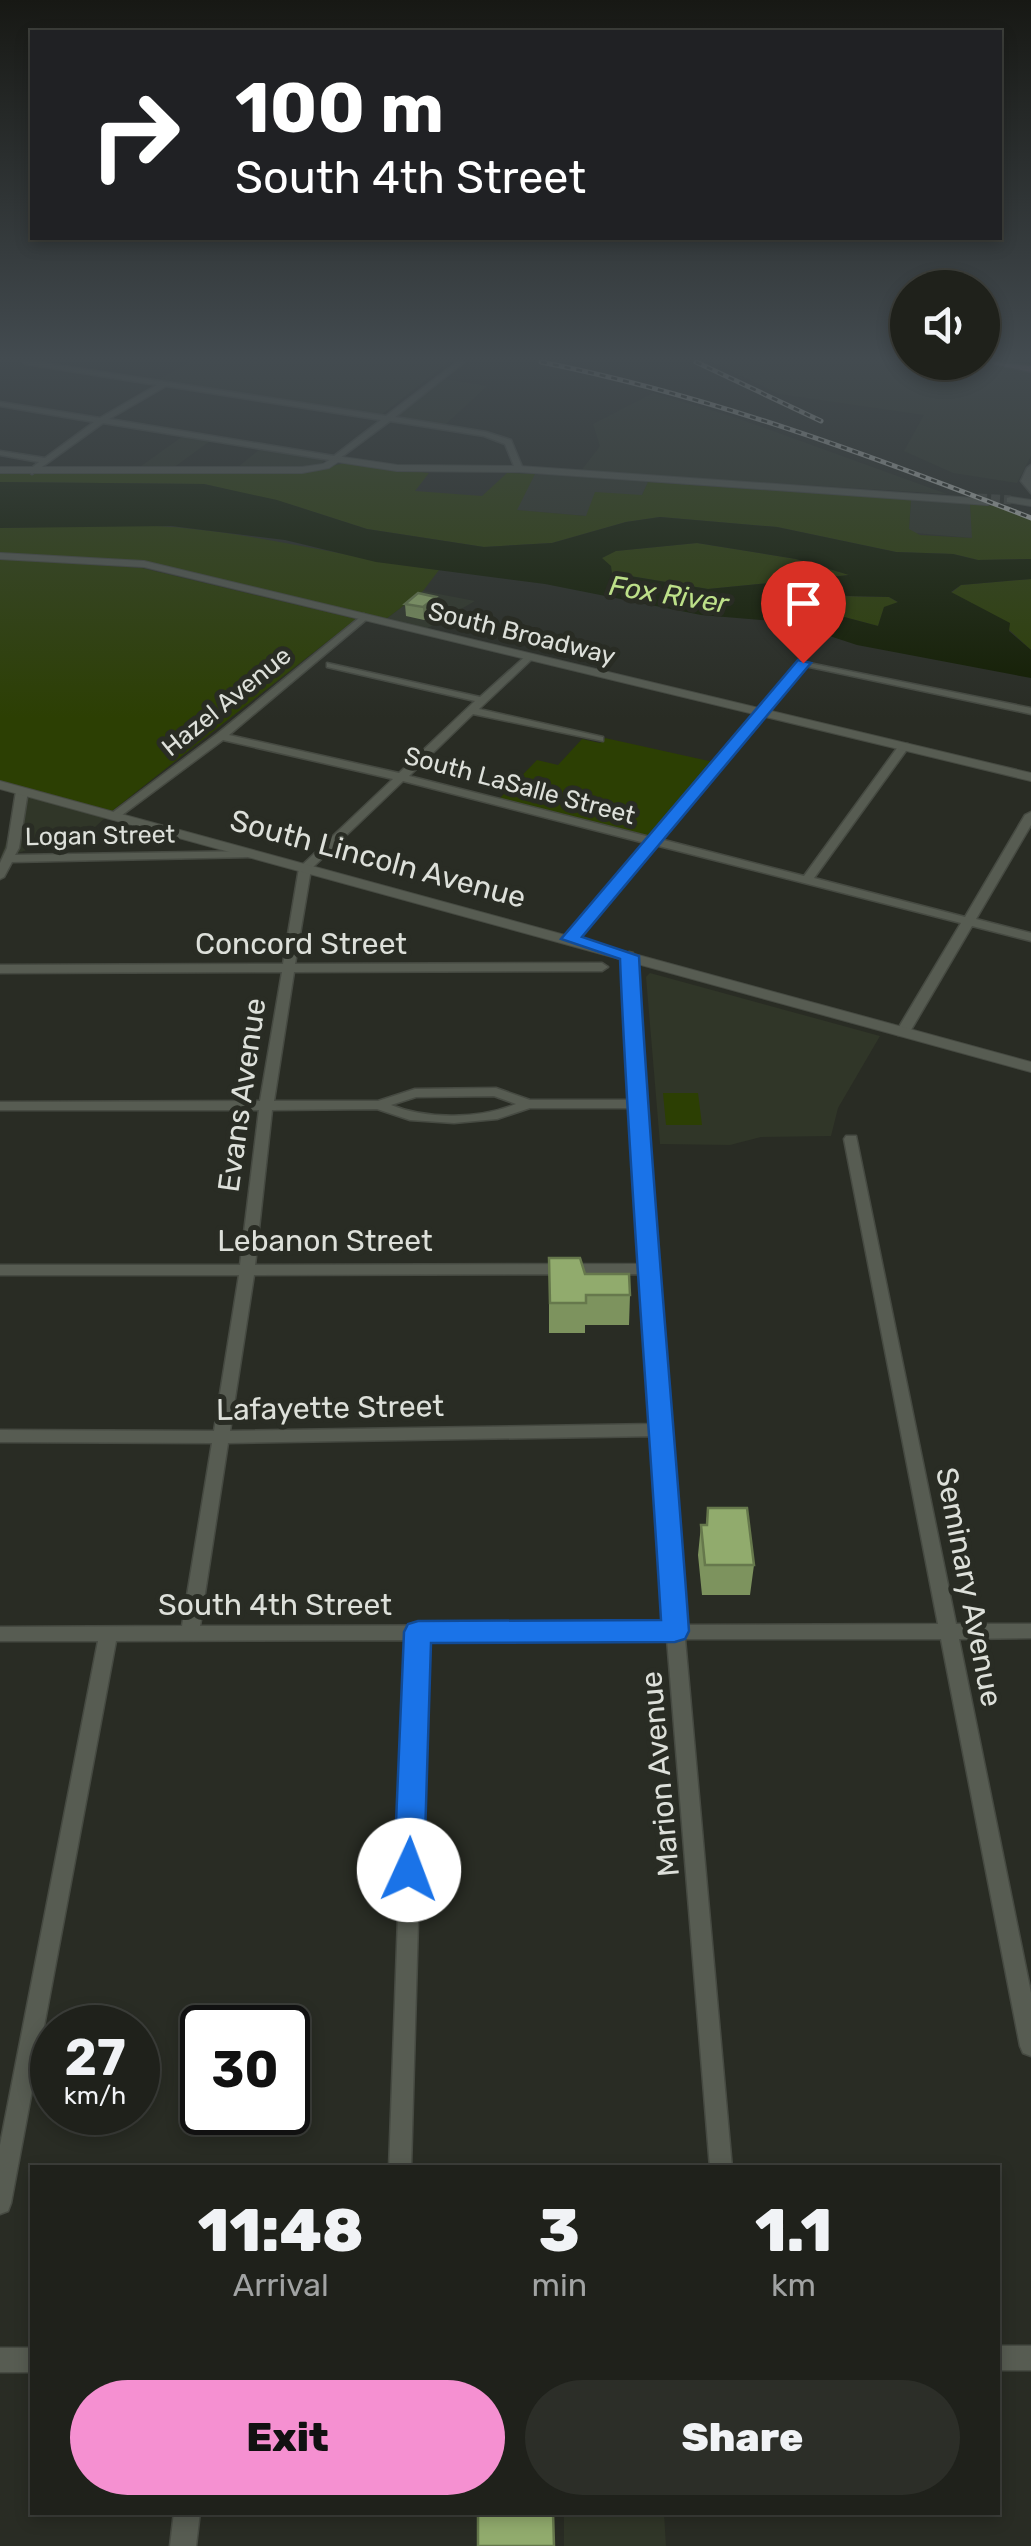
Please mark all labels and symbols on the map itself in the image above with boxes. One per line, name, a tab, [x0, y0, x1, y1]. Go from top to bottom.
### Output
pin	[761, 561, 846, 664]
water label: Fox River	[607, 569, 732, 620]
street label: South Broadway	[425, 596, 619, 671]
street label: Hazel Avenue	[156, 641, 297, 762]
street label: South LaSalle Street	[401, 741, 639, 830]
street label: South Lincoln Avenue	[226, 802, 530, 916]
street label: Logan Street	[25, 820, 176, 851]
street label: Concord Street	[195, 926, 407, 962]
street label: Evans Avenue	[211, 996, 273, 1194]
street label: Lebanon Street	[217, 1223, 433, 1259]
street label: Lafayette Street	[216, 1388, 445, 1428]
street label: Seminary Avenue	[928, 1464, 1010, 1710]
street label: South 4th Street	[158, 1587, 392, 1623]
street label: Marion Avenue	[633, 1670, 687, 1878]
position arrow	[357, 1818, 461, 1922]
speed limit sign: 30	[180, 2005, 310, 2135]

